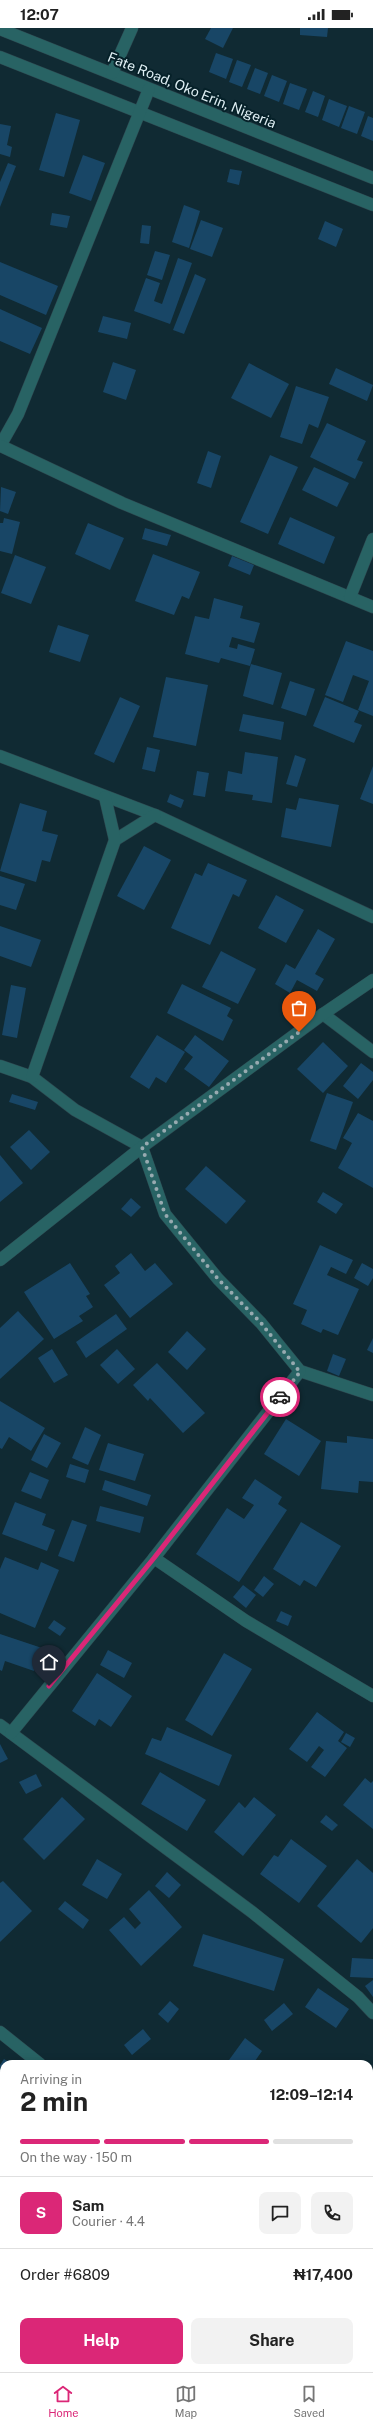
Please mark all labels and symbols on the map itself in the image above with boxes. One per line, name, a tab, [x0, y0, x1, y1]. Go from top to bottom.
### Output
street label: Fate Road, Oko Erin, Nigeria	[105, 49, 279, 131]
pin	[282, 991, 316, 1032]
courier	[260, 1377, 300, 1417]
pin	[32, 1645, 66, 1686]

